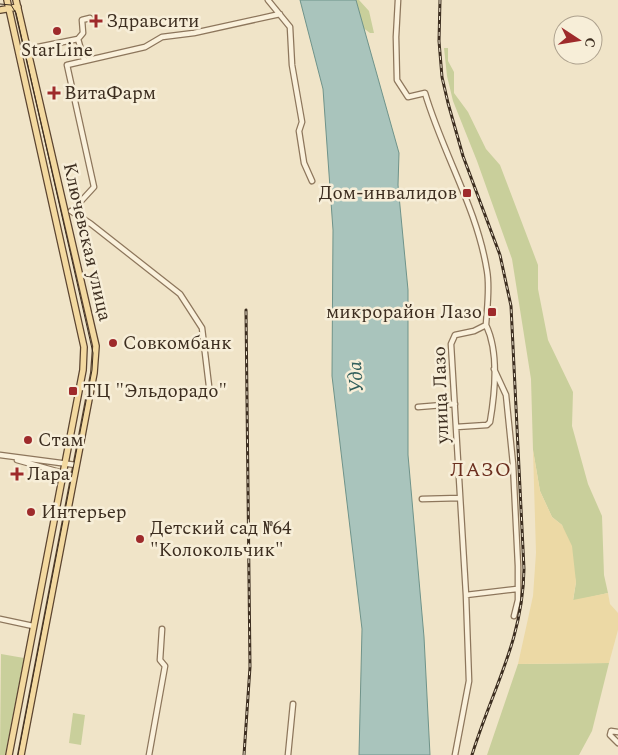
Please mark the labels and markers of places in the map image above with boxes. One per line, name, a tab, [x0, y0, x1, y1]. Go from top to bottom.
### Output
place label: Здравсити	[106, 7, 200, 36]
marker: Здравсити	[90, 15, 102, 27]
marker: StarLine	[51, 25, 63, 37]
place label: StarLine	[21, 36, 93, 65]
place label: ВитаФарм	[64, 79, 156, 108]
marker: ВитаФарм	[48, 87, 60, 99]
place label: Дом-инвалидов	[319, 179, 457, 208]
marker: Дом-инвалидов	[461, 187, 473, 199]
place label: микрорайон Лазо	[326, 298, 482, 327]
marker: микрорайон Лазо	[486, 306, 498, 318]
place label: Совкомбанк	[123, 329, 232, 358]
marker: Совкомбанк	[107, 337, 119, 349]
place label: ТЦ "Эльдорадо"	[83, 377, 227, 406]
marker: ТЦ "Эльдорадо"	[67, 385, 79, 397]
place label: Стам	[38, 426, 84, 455]
marker: Стам	[22, 434, 34, 446]
place label: Лара	[27, 460, 71, 489]
marker: Лара	[11, 468, 23, 480]
place label: Интерьер	[41, 498, 127, 527]
marker: Интерьер	[25, 506, 37, 518]
place label: Детский сад №64 "Колокольчик"	[150, 514, 292, 565]
marker: Детский сад №64 "Колокольчик"	[134, 533, 146, 545]

